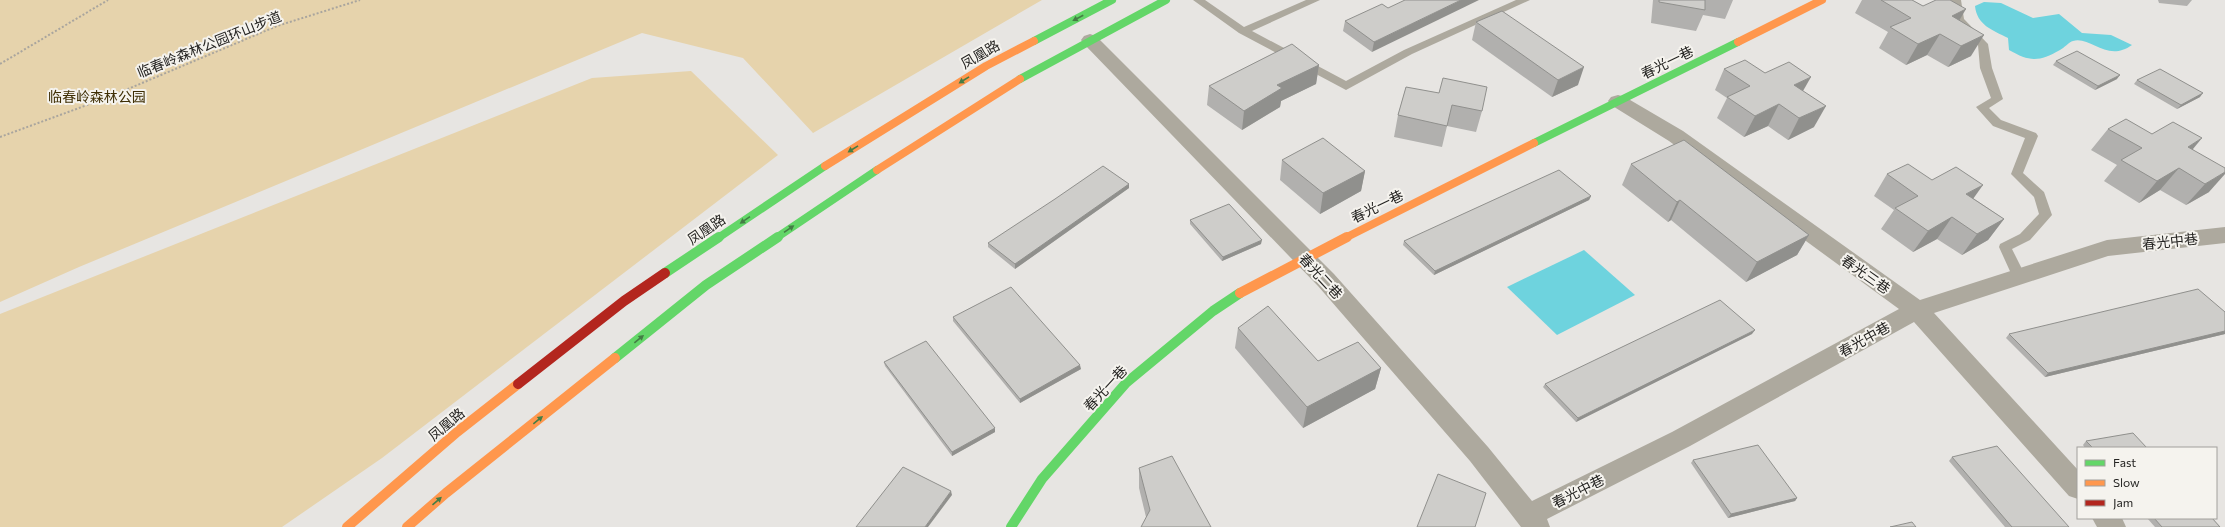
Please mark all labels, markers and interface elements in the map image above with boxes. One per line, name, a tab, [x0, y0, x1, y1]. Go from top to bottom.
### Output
street label: 临春岭森林公园环山步道	[134, 7, 284, 81]
one-way arrow	[1072, 15, 1084, 21]
street label: 凤凰路	[958, 36, 1002, 72]
street label: 春光一巷	[1638, 42, 1696, 82]
one-way arrow	[959, 76, 969, 84]
park label: 临春岭森林公园	[48, 88, 146, 105]
one-way arrow	[847, 145, 859, 152]
street label: 春光一巷	[1348, 186, 1406, 226]
street label: 凤凰路	[684, 210, 728, 248]
one-way arrow	[739, 216, 750, 224]
one-way arrow	[784, 225, 795, 233]
street label: 春光中巷	[2141, 230, 2199, 252]
street label: 春光二巷	[1296, 250, 1346, 302]
street label: 春光三巷	[1838, 251, 1894, 297]
street label: 春光中巷	[1835, 318, 1893, 360]
one-way arrow	[634, 334, 645, 343]
street label: 春光一巷	[1080, 362, 1130, 414]
street label: 凤凰路	[424, 404, 468, 444]
one-way arrow	[532, 415, 543, 424]
legend	[2077, 447, 2217, 519]
text: Fast	[2113, 455, 2136, 469]
street label: 春光中巷	[1549, 471, 1607, 511]
text: Slow	[2113, 475, 2140, 489]
text: Jam	[2113, 495, 2133, 510]
one-way arrow	[431, 497, 442, 506]

